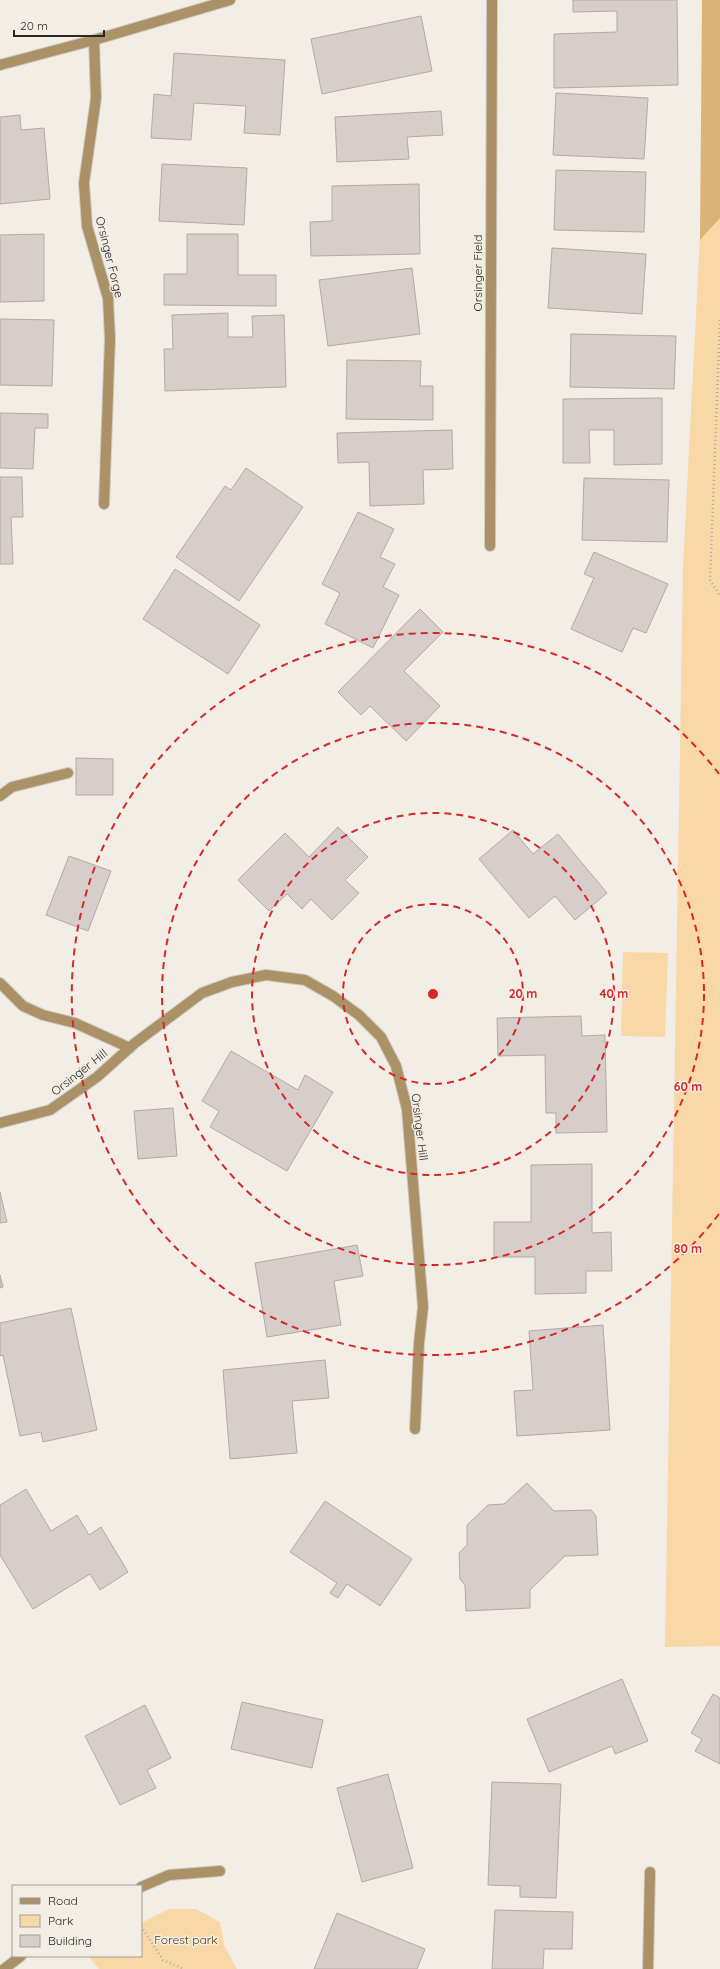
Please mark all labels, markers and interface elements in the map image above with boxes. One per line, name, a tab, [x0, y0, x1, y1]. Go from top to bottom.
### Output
scale bar	[14, 12, 104, 38]
text: 20 m	[20, 18, 48, 33]
street label: Orsinger Forge	[93, 215, 127, 299]
street label: Orsinger Field	[470, 235, 485, 311]
text: 20 m	[509, 986, 537, 1001]
text: 40 m	[600, 986, 628, 1001]
centre of rings	[426, 987, 440, 1001]
street label: Orsinger Hill	[48, 1045, 110, 1099]
text: 60 m	[674, 1079, 702, 1094]
street label: Orsinger Hill	[408, 1093, 432, 1161]
text: 80 m	[674, 1241, 702, 1256]
legend	[12, 1885, 142, 1957]
text: Road	[48, 1893, 78, 1908]
text: Park	[48, 1913, 73, 1928]
park label: Forest park	[154, 1932, 218, 1947]
text: Building	[48, 1933, 92, 1948]

